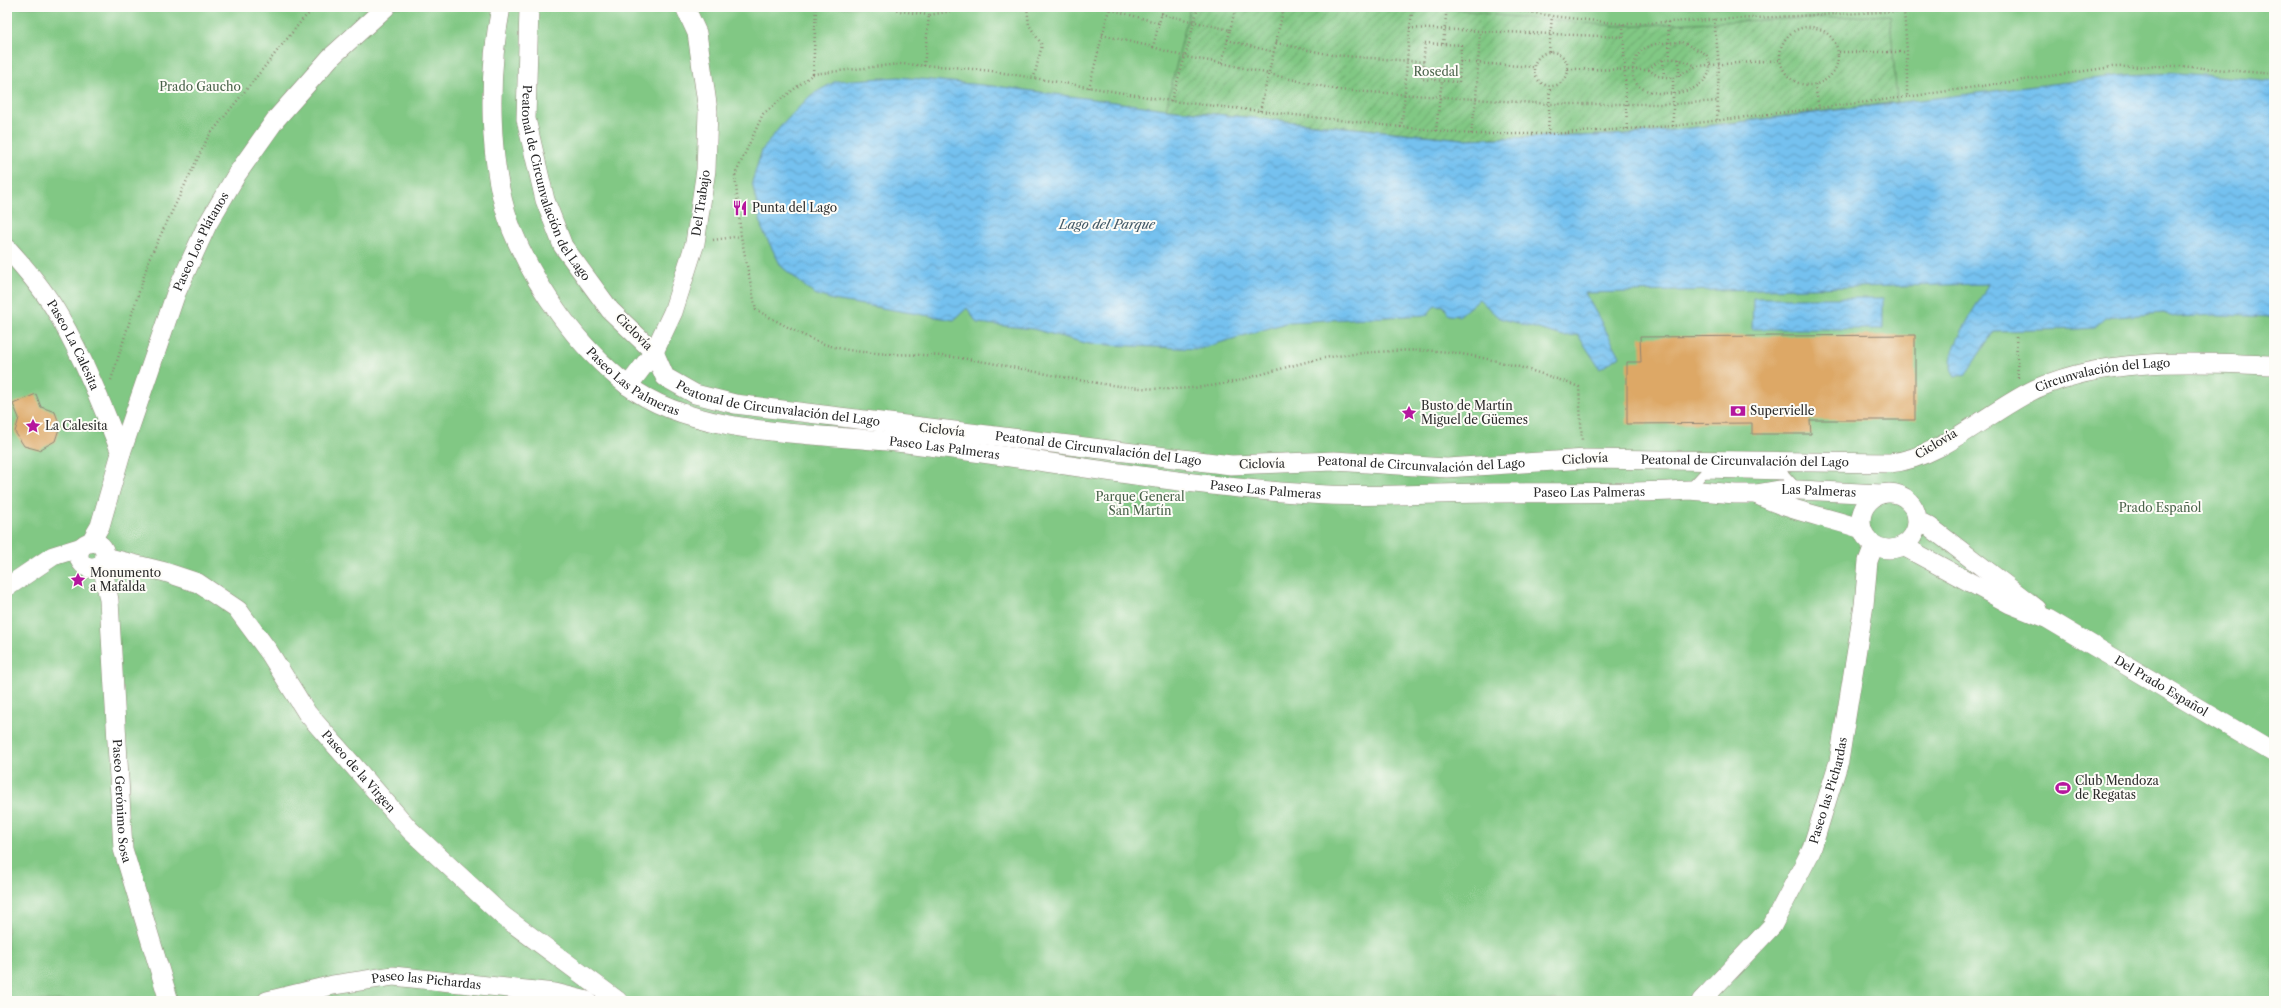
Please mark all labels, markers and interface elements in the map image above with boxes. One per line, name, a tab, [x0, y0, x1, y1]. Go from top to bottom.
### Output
park label: Rosedal	[1413, 64, 1459, 79]
park label: Prado Gaucho	[159, 79, 241, 94]
street label: Peatonal de Circunvalación del Lago	[519, 85, 594, 284]
street label: Del Trabajo	[688, 169, 713, 237]
street label: Paseo Los Plátanos	[170, 189, 232, 293]
restaurant icon: Punta del Lago	[731, 199, 749, 217]
place label: Punta del Lago	[752, 200, 837, 215]
water label: Lago del Parque	[1058, 216, 1156, 232]
street label: Paseo La Calesita	[44, 297, 103, 393]
street label: Ciclovía	[613, 310, 656, 354]
street label: Paseo Las Palmeras	[583, 344, 682, 419]
street label: Circunvalación del Lago	[2033, 355, 2171, 395]
street label: Peatonal de Circunvalación del Lago	[674, 377, 881, 429]
place label: Busto de Martín Miguel de Güemes	[1421, 398, 1528, 427]
bank icon: Supervielle	[1729, 402, 1747, 420]
place label: Supervielle	[1750, 403, 1815, 418]
place icon: Busto de Martín Miguel de Güemes	[1400, 404, 1418, 422]
place icon: La Calesita	[24, 417, 42, 435]
place label: La Calesita	[45, 418, 108, 433]
street label: Ciclovía	[918, 420, 966, 439]
street label: Ciclovía	[1912, 425, 1960, 462]
street label: Peatonal de Circunvalación del Lago	[994, 428, 1203, 468]
street label: Paseo Las Palmeras	[888, 433, 1001, 462]
street label: Ciclovía	[1561, 450, 1609, 467]
street label: Peatonal de Circunvalación del Lago	[1641, 452, 1849, 469]
street label: Peatonal de Circunvalación del Lago	[1317, 453, 1525, 475]
street label: Ciclovía	[1239, 456, 1286, 471]
street label: Paseo Las Palmeras	[1209, 477, 1322, 502]
street label: Las Palmeras	[1781, 482, 1857, 500]
street label: Paseo Las Palmeras	[1533, 484, 1645, 500]
park label: Parque General San Martín	[1095, 489, 1185, 518]
park label: Prado Español	[2119, 500, 2202, 515]
place label: Monumento a Mafalda	[90, 565, 161, 594]
place icon: Monumento a Mafalda	[69, 571, 87, 589]
street label: Del Prado Español	[2112, 652, 2211, 719]
street label: Paseo de la Virgen	[319, 727, 399, 816]
street label: Paseo las Pichardas	[1806, 736, 1850, 846]
street label: Paseo Gerónimo Sosa	[110, 738, 135, 865]
place label: Club Mendoza de Regatas	[2075, 773, 2160, 802]
sports icon: Club Mendoza de Regatas	[2054, 779, 2072, 797]
street label: Paseo las Pichardas	[370, 968, 482, 992]

